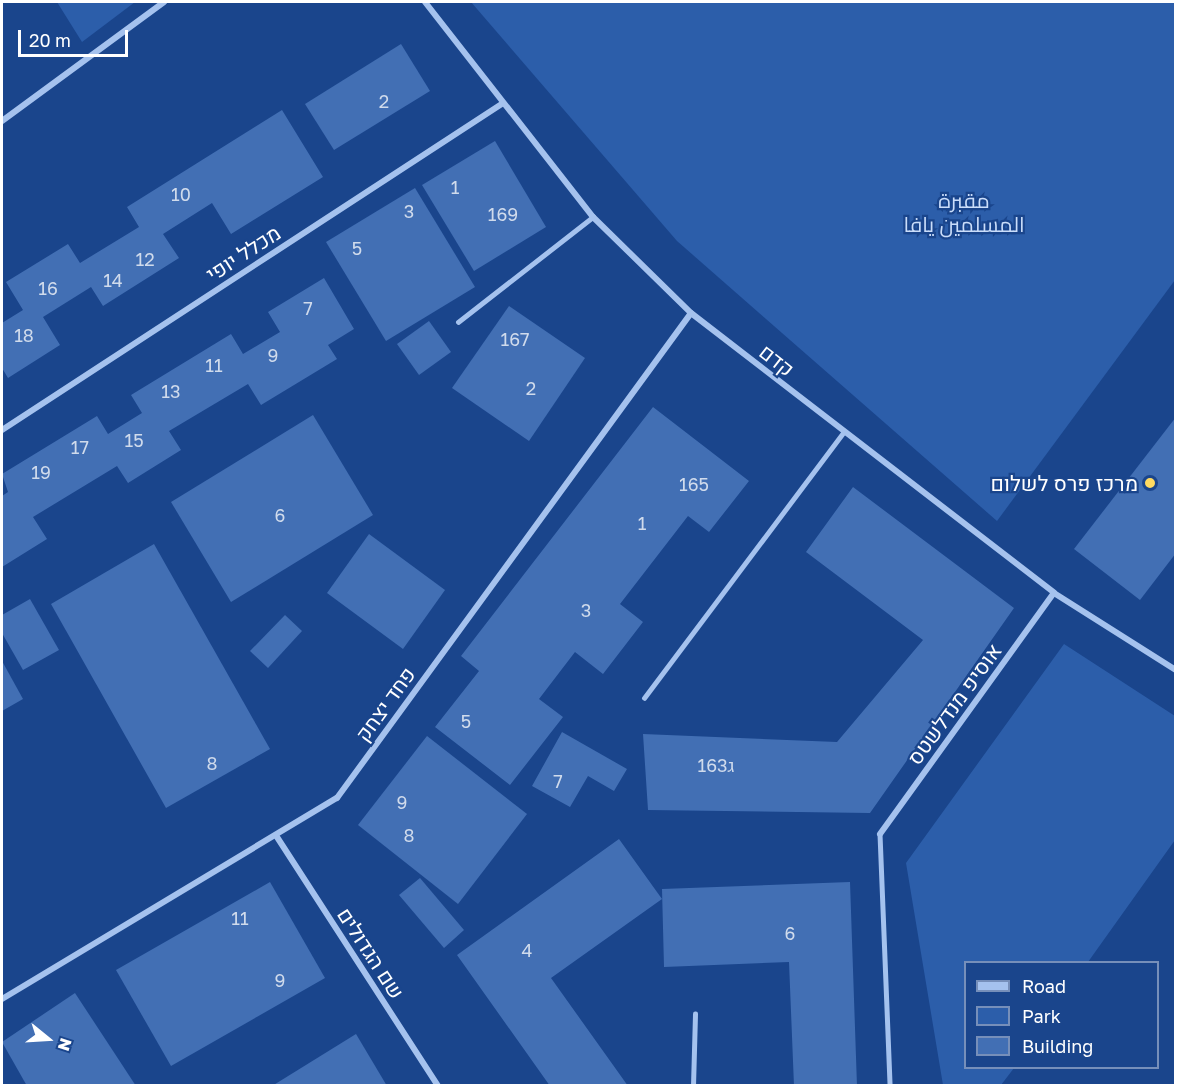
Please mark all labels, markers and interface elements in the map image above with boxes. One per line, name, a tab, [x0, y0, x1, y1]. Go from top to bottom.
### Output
scale bar	[21, 18, 130, 56]
text: 20 m	[29, 29, 71, 51]
house number: 2	[379, 90, 389, 112]
house number: 1	[451, 176, 459, 198]
house number: 10	[171, 183, 191, 205]
park label: مقبرة المسلمين يافا	[903, 187, 1025, 237]
house number: 3	[404, 200, 414, 222]
house number: 169	[488, 203, 518, 225]
street label: מכלל יופי	[201, 220, 285, 286]
house number: 5	[352, 237, 362, 259]
house number: 12	[135, 248, 155, 270]
house number: 14	[103, 269, 123, 291]
house number: 16	[38, 277, 58, 299]
house number: 7	[303, 297, 313, 319]
house number: 18	[14, 324, 34, 346]
house number: 167	[500, 328, 530, 350]
street label: קדם	[755, 339, 799, 381]
house number: 9	[268, 344, 278, 366]
house number: 11	[205, 354, 223, 376]
house number: 2	[526, 377, 536, 399]
house number: 13	[161, 380, 181, 402]
house number: 15	[124, 429, 144, 451]
house number: 17	[71, 436, 89, 458]
house number: 19	[31, 461, 51, 483]
place label: מרכז פרס לשלום	[991, 470, 1138, 496]
house number: 165	[679, 473, 709, 495]
marker: מרכז פרס לשלום	[1143, 476, 1157, 490]
house number: 6	[275, 504, 285, 526]
house number: 1	[638, 512, 646, 534]
house number: 3	[581, 599, 591, 621]
street label: אוסיפ מנדלשטס	[902, 639, 1006, 769]
street label: פחד יצחק	[350, 662, 420, 746]
house number: 5	[461, 710, 471, 732]
house number: 8	[207, 752, 217, 774]
house number: 163ג	[697, 754, 735, 776]
house number: 7	[553, 770, 563, 792]
house number: 9	[397, 791, 407, 813]
house number: 8	[404, 824, 414, 846]
street label: שם הגדולים	[332, 903, 410, 1003]
house number: 11	[231, 907, 249, 929]
house number: 6	[785, 922, 795, 944]
house number: 4	[522, 939, 532, 961]
legend	[964, 961, 1159, 1069]
house number: 9	[275, 969, 285, 991]
text: Road	[1022, 975, 1066, 997]
text: Park	[1022, 1005, 1061, 1027]
north arrow	[18, 1009, 78, 1069]
text: Building	[1022, 1035, 1093, 1057]
text: N	[54, 1036, 77, 1053]

